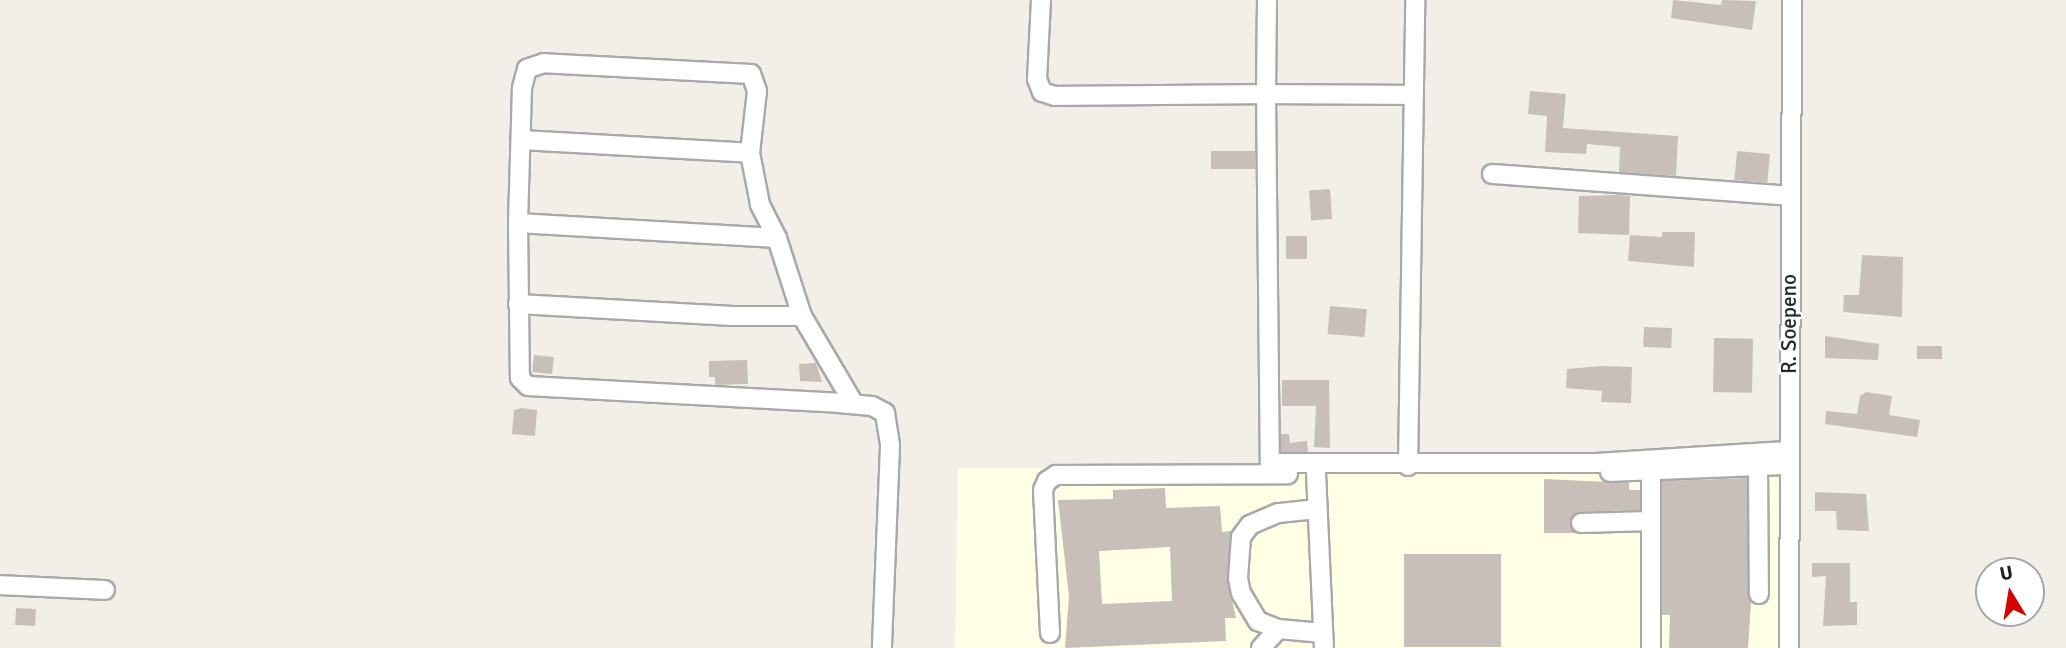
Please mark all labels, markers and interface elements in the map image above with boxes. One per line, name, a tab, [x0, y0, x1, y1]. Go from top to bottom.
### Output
street label: R. Soepeno	[1776, 274, 1802, 374]
north arrow	[1975, 557, 2045, 627]
text: U	[1998, 560, 2015, 586]

